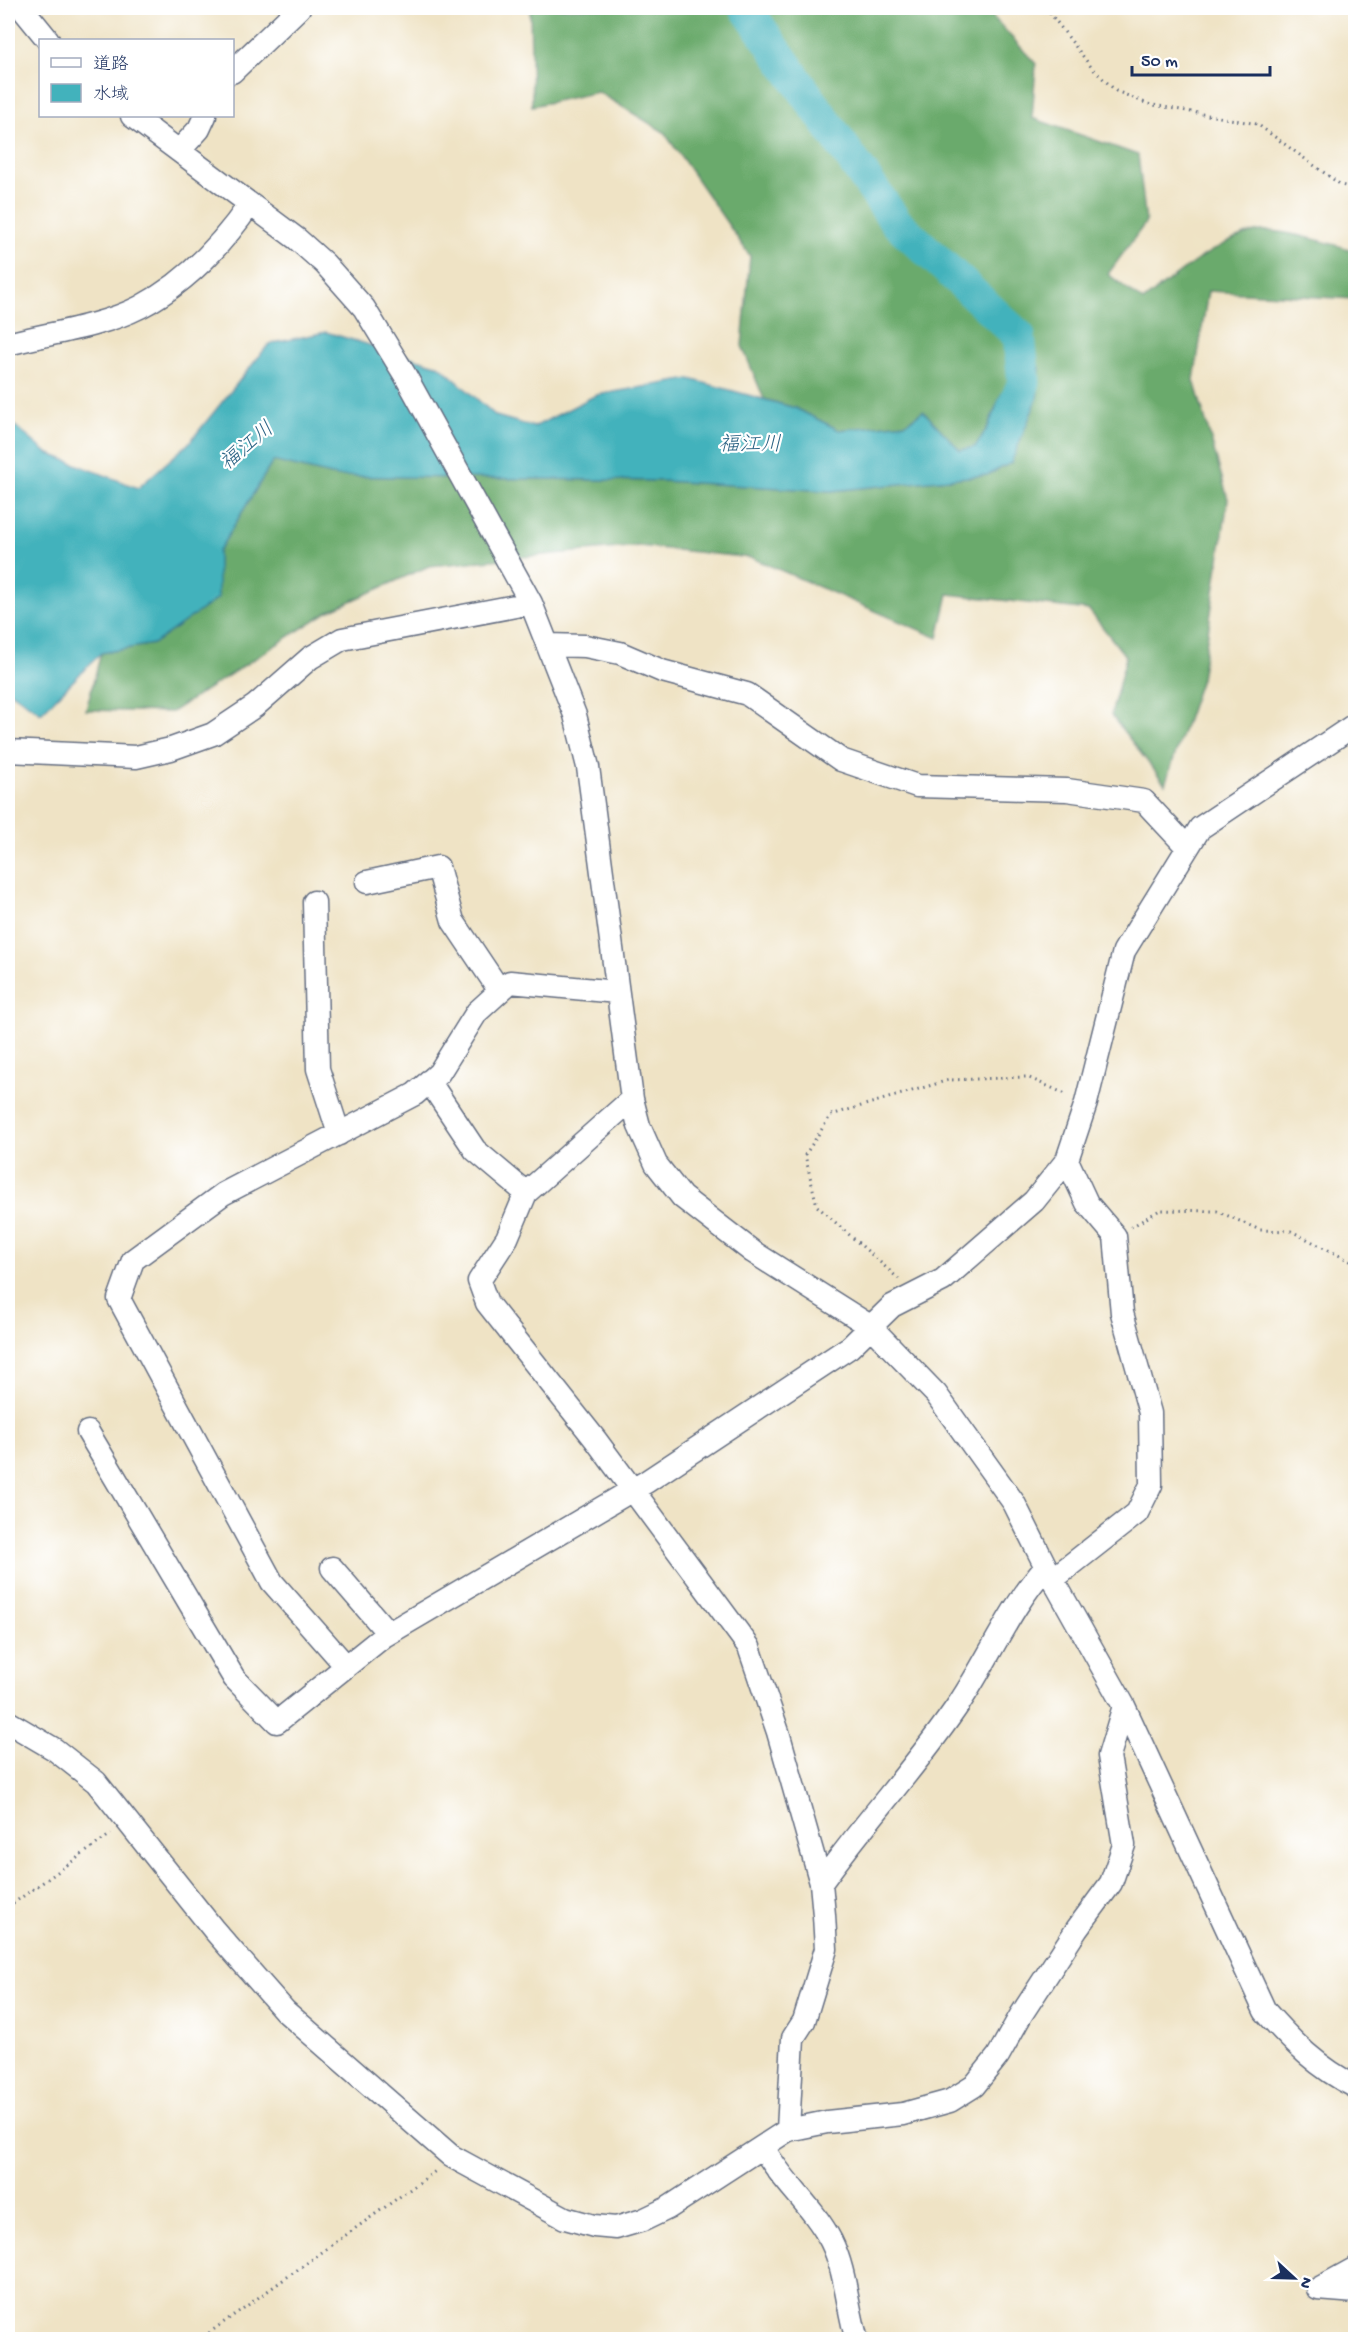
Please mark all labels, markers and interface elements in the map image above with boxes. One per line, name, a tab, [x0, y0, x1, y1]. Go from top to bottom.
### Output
legend	[39, 39, 234, 117]
scale bar	[1132, 39, 1270, 77]
text: 50 m	[1141, 52, 1178, 73]
text: 道路	[93, 54, 129, 76]
text: 水域	[93, 84, 129, 106]
water label: 福江川	[215, 417, 280, 478]
water label: 福江川	[719, 433, 782, 459]
north arrow	[1264, 2248, 1324, 2308]
text: N	[1294, 2274, 1315, 2291]

